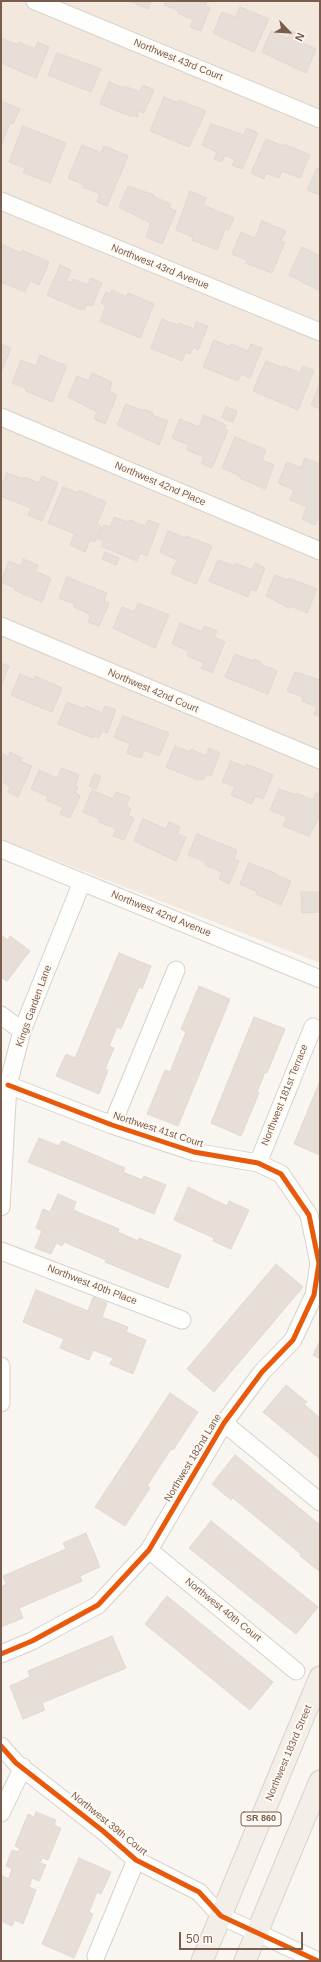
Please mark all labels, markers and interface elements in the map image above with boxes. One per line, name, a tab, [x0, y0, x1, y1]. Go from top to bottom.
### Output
north arrow	[269, 12, 309, 52]
text: N	[293, 31, 307, 43]
street label: Northwest 43rd Court	[132, 37, 224, 83]
street label: Northwest 43rd Avenue	[109, 242, 211, 292]
street label: Northwest 42nd Place	[113, 459, 207, 509]
street label: Northwest 42nd Court	[106, 666, 200, 716]
street label: Northwest 42nd Avenue	[109, 888, 213, 940]
street label: Kings Garden Lane	[14, 963, 54, 1049]
street label: Northwest 181st Terrace	[259, 1043, 311, 1147]
street label: Northwest 41st Court	[111, 1110, 205, 1150]
street label: Northwest 40th Place	[45, 1262, 139, 1308]
street label: Northwest 182nd Lane	[162, 1412, 224, 1504]
street label: Northwest 40th Court	[183, 1576, 263, 1644]
street label: Northwest 183rd Street	[263, 1703, 315, 1803]
street label: Northwest 39th Court	[69, 1790, 149, 1858]
road number: SR 860	[241, 1812, 281, 1826]
scale bar	[181, 1924, 305, 1950]
text: 50 m	[186, 1932, 213, 1946]

